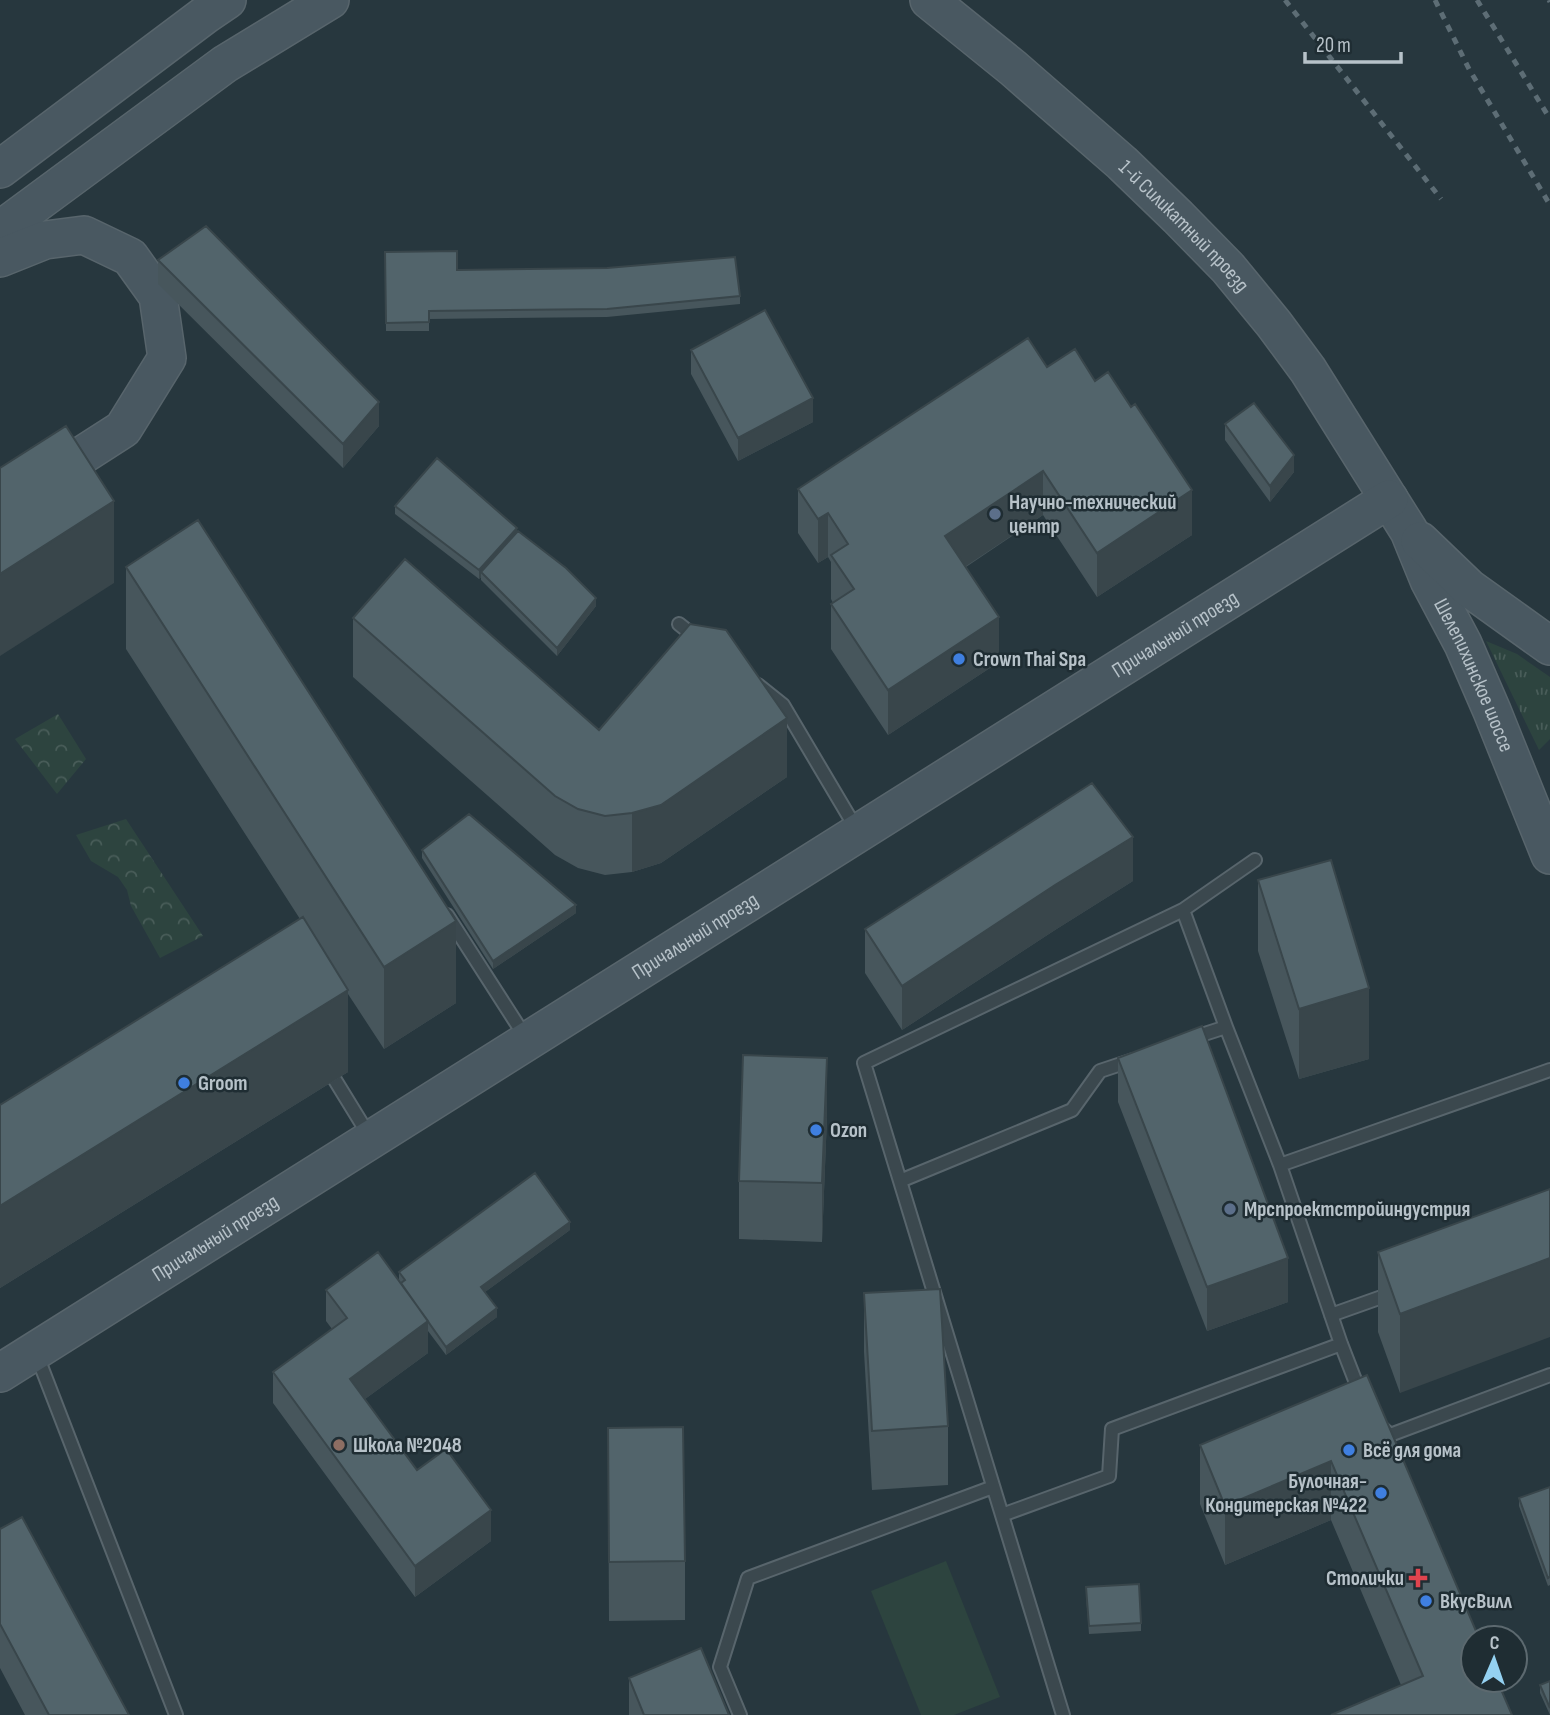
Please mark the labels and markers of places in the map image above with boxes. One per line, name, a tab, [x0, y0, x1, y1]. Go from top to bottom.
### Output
place label: Научно-технический центр	[1009, 490, 1176, 539]
marker: Научно-технический центр	[987, 506, 1003, 522]
place label: Crown Thai Spa	[973, 647, 1086, 672]
marker: Crown Thai Spa	[951, 651, 967, 667]
place label: Groom	[198, 1071, 248, 1096]
marker: Groom	[176, 1075, 192, 1091]
place label: Ozon	[830, 1118, 867, 1143]
marker: Ozon	[808, 1122, 824, 1138]
place label: Мрспроектстройиндустрия	[1244, 1197, 1470, 1222]
marker: Мрспроектстройиндустрия	[1222, 1201, 1238, 1217]
place label: Школа №2048	[353, 1433, 462, 1458]
marker: Школа №2048	[331, 1437, 347, 1453]
place label: Всё для дома	[1363, 1438, 1461, 1463]
marker: Всё для дома	[1341, 1442, 1357, 1458]
place label: Булочная- Кондитерская №422	[1205, 1469, 1367, 1518]
marker: Булочная- Кондитерская №422	[1373, 1485, 1389, 1501]
place label: Столички	[1326, 1566, 1404, 1591]
marker: Столички	[1410, 1570, 1426, 1586]
place label: ВкусВилл	[1440, 1589, 1513, 1614]
marker: ВкусВилл	[1418, 1593, 1434, 1609]

